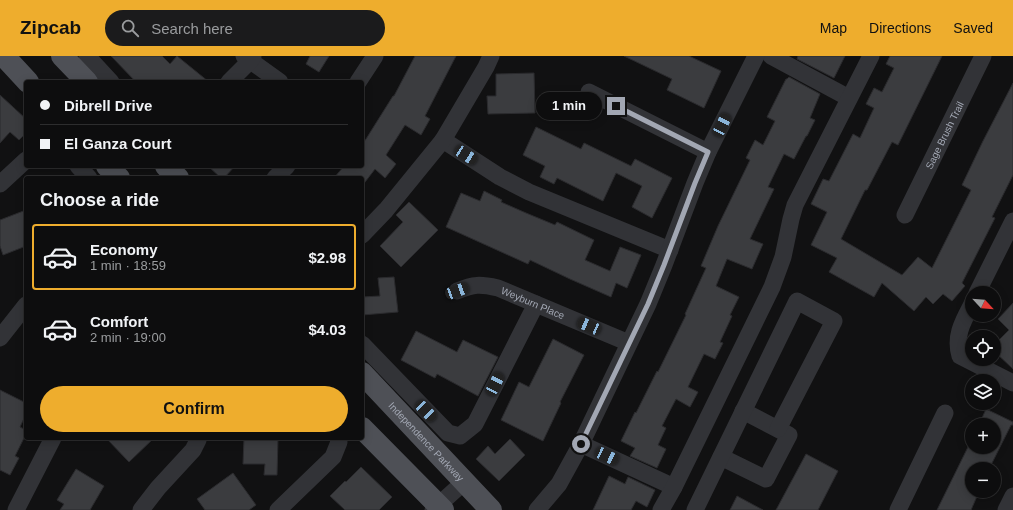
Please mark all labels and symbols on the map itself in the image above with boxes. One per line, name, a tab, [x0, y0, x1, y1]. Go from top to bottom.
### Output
callout: 1 min	[536, 92, 602, 120]
route end	[607, 97, 625, 115]
street label: Sage Brush Trail	[923, 100, 966, 171]
car	[711, 112, 733, 138]
car	[453, 143, 479, 167]
car	[444, 281, 470, 301]
street label: Weyburn Place	[499, 285, 567, 321]
north arrow	[965, 286, 1001, 322]
car	[576, 316, 602, 336]
car	[484, 371, 506, 397]
car	[413, 398, 439, 424]
street label: Independence Parkway	[386, 400, 466, 484]
route start	[572, 435, 590, 453]
car	[594, 445, 620, 467]

